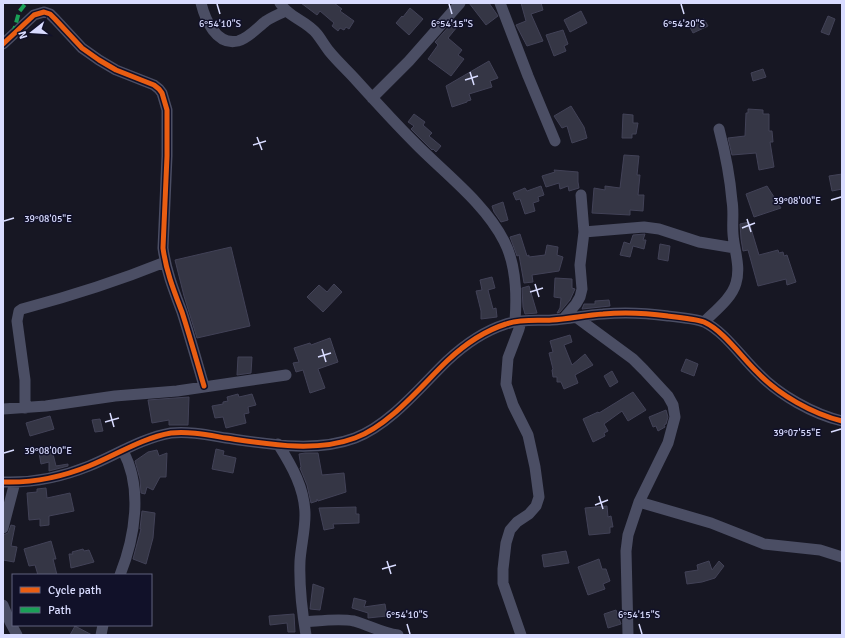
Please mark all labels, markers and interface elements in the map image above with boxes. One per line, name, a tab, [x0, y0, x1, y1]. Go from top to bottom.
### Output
north arrow	[12, 12, 52, 52]
text: 6°54'10"S	[199, 18, 242, 30]
text: 6°54'15"S	[431, 18, 474, 30]
text: 6°54'20"S	[663, 18, 706, 30]
text: N	[16, 29, 30, 40]
text: 39°08'00"E	[773, 195, 821, 207]
text: 39°08'05"E	[24, 213, 72, 225]
text: 39°07'55"E	[773, 427, 821, 439]
text: 39°08'00"E	[24, 445, 72, 457]
legend	[12, 574, 152, 626]
text: Cycle path	[48, 583, 101, 598]
text: Path	[48, 603, 71, 618]
text: 6°54'10"S	[386, 609, 429, 621]
text: 6°54'15"S	[618, 609, 661, 621]

